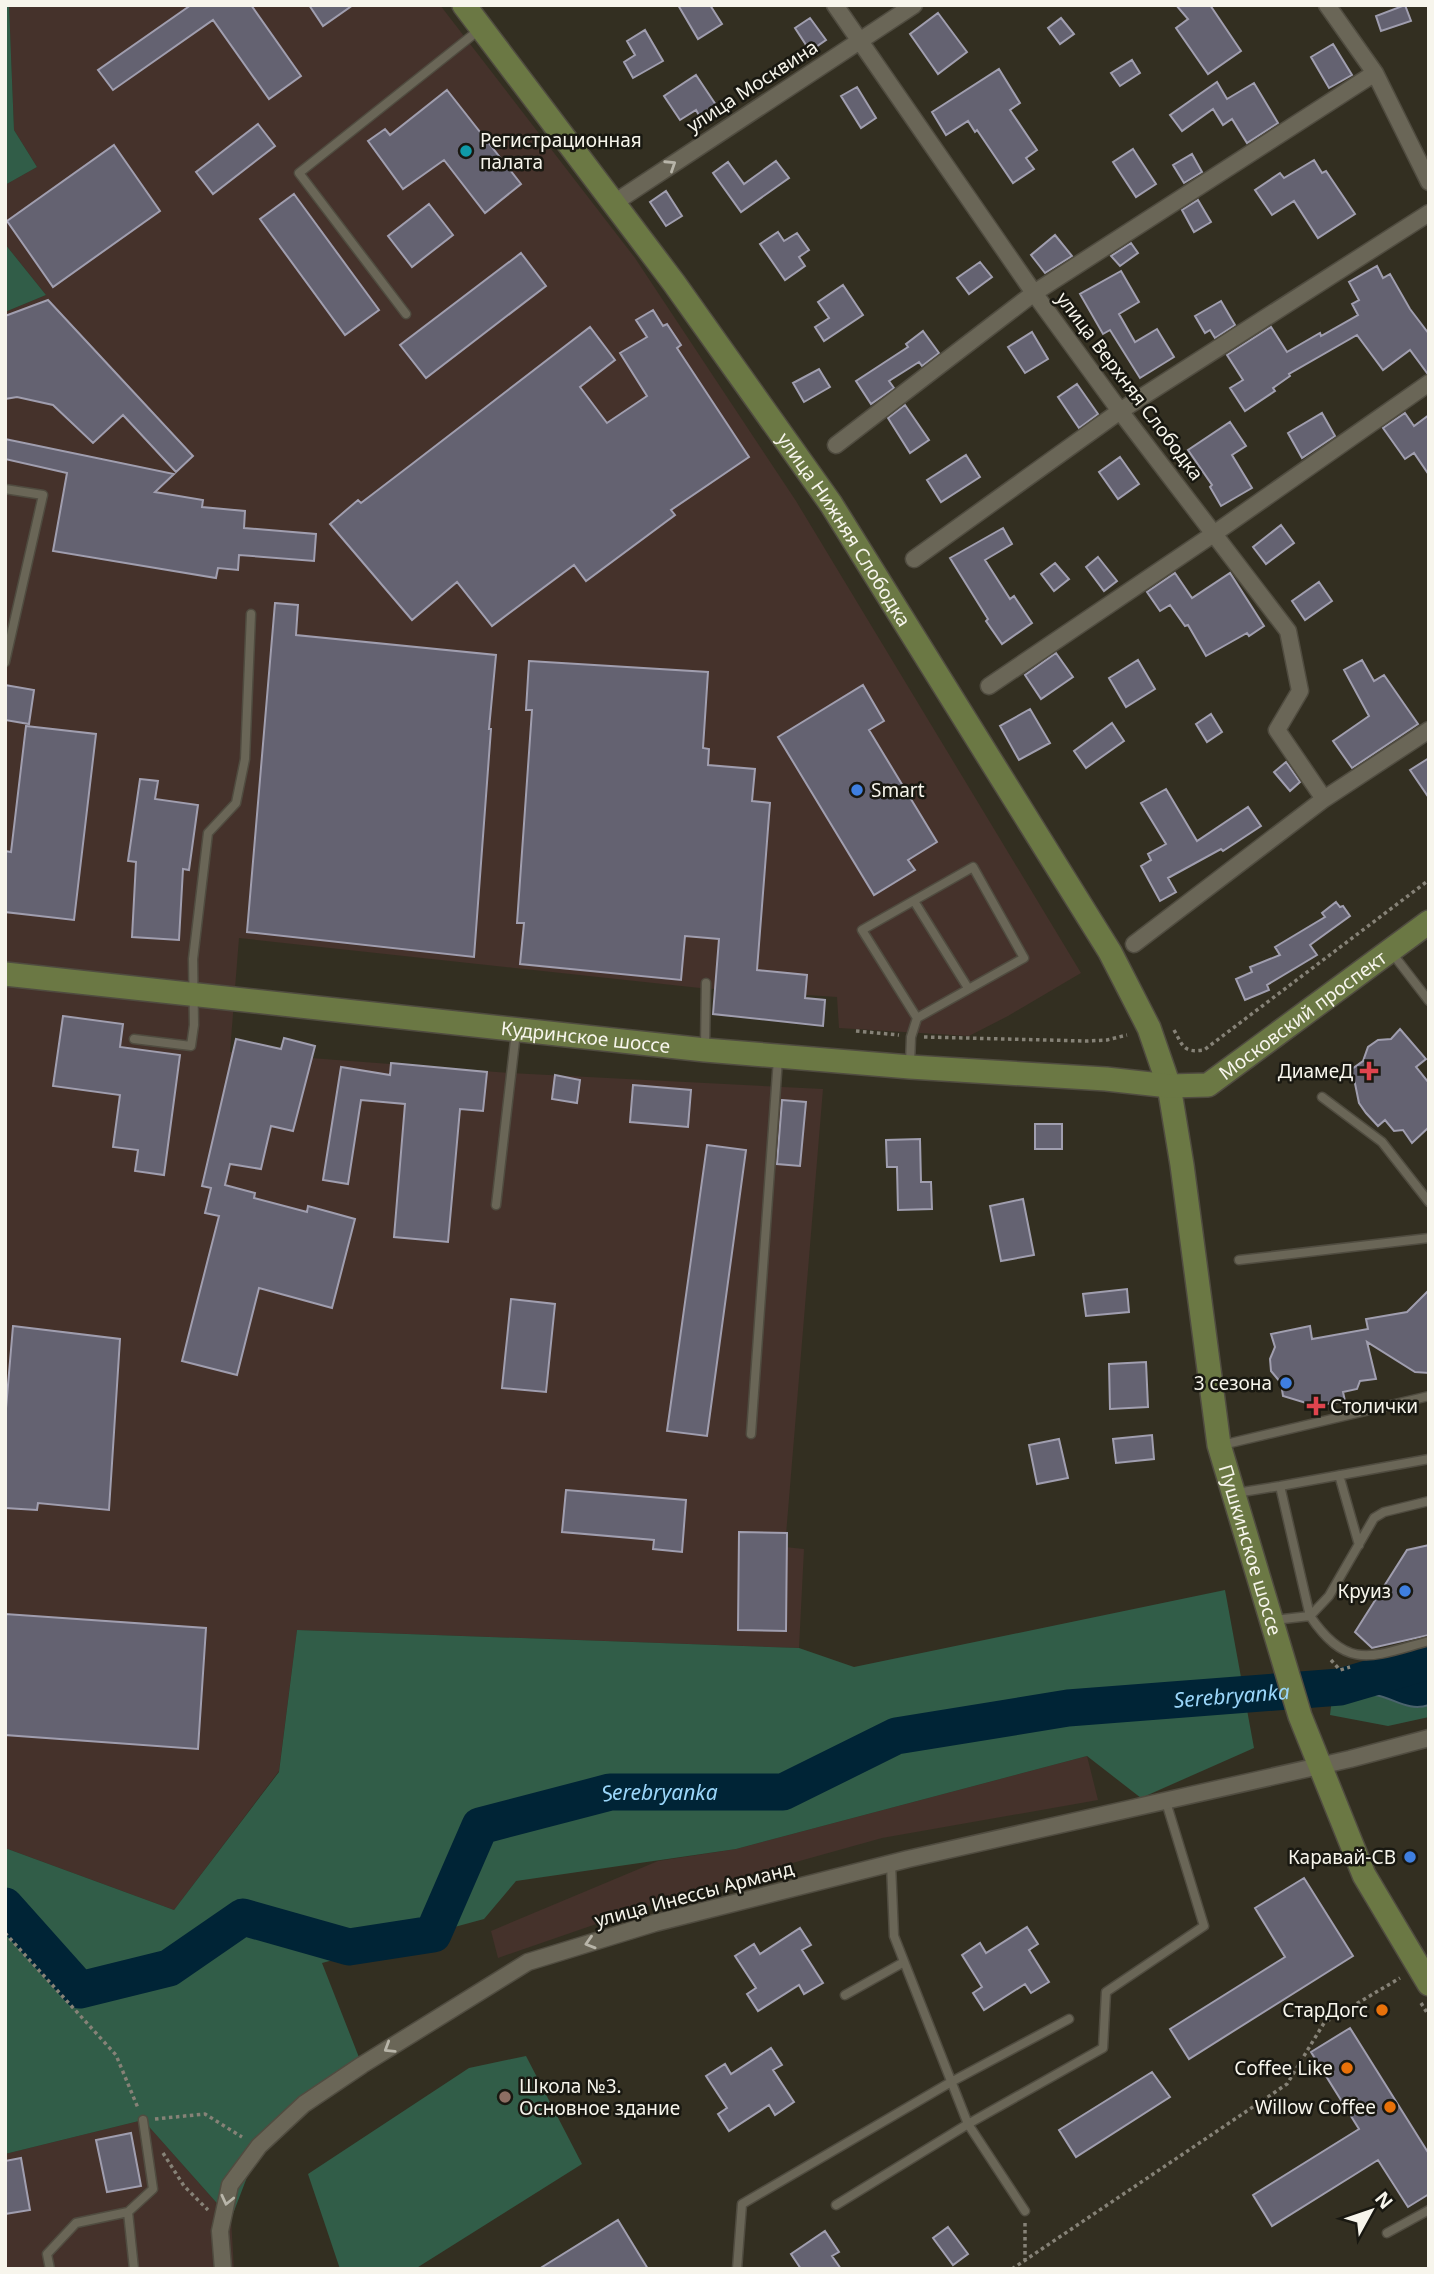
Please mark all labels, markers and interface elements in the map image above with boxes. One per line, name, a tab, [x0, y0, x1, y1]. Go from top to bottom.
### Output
street label: улица Москвина	[681, 34, 823, 138]
place label: Регистрационная палата	[480, 127, 642, 175]
marker: Регистрационная палата	[458, 143, 474, 159]
one-way arrow	[663, 160, 676, 173]
street label: улица Верхняя Слободка	[1050, 286, 1210, 486]
street label: улица Нижняя Слободка	[771, 427, 917, 631]
place label: Smart	[871, 777, 925, 803]
marker: Smart	[849, 782, 865, 798]
street label: Московский проспект	[1213, 945, 1392, 1086]
street label: Кудринское шоссе	[500, 1015, 671, 1059]
place label: ДиамеД	[1278, 1058, 1353, 1084]
marker: ДиамеД	[1359, 1061, 1379, 1081]
place label: 3 сезона	[1194, 1370, 1272, 1396]
marker: 3 сезона	[1278, 1375, 1294, 1391]
place label: Столички	[1330, 1393, 1418, 1419]
marker: Столички	[1308, 1398, 1324, 1414]
street label: Пушкинское шоссе	[1213, 1461, 1288, 1638]
place label: Круиз	[1337, 1578, 1391, 1604]
marker: Круиз	[1397, 1583, 1413, 1599]
water label: Serebryanka	[1173, 1677, 1291, 1714]
water label: Serebryanka	[598, 1778, 718, 1808]
place label: Каравай-СВ	[1288, 1844, 1396, 1870]
marker: Каравай-СВ	[1402, 1849, 1418, 1865]
street label: улица Инессы Арманд	[592, 1855, 797, 1933]
one-way arrow	[584, 1935, 596, 1950]
place label: СтарДогс	[1282, 1997, 1368, 2023]
marker: СтарДогс	[1374, 2002, 1390, 2018]
one-way arrow	[384, 2040, 397, 2053]
place label: Coffee Like	[1234, 2055, 1333, 2081]
marker: Coffee Like	[1339, 2060, 1355, 2076]
place label: Школа №3. Основное здание	[519, 2073, 680, 2121]
marker: Школа №3. Основное здание	[497, 2089, 513, 2105]
place label: Willow Coffee	[1255, 2094, 1376, 2120]
marker: Willow Coffee	[1382, 2099, 1398, 2115]
north arrow	[1336, 2176, 1406, 2246]
text: N	[1369, 2186, 1399, 2214]
one-way arrow	[221, 2194, 235, 2206]

